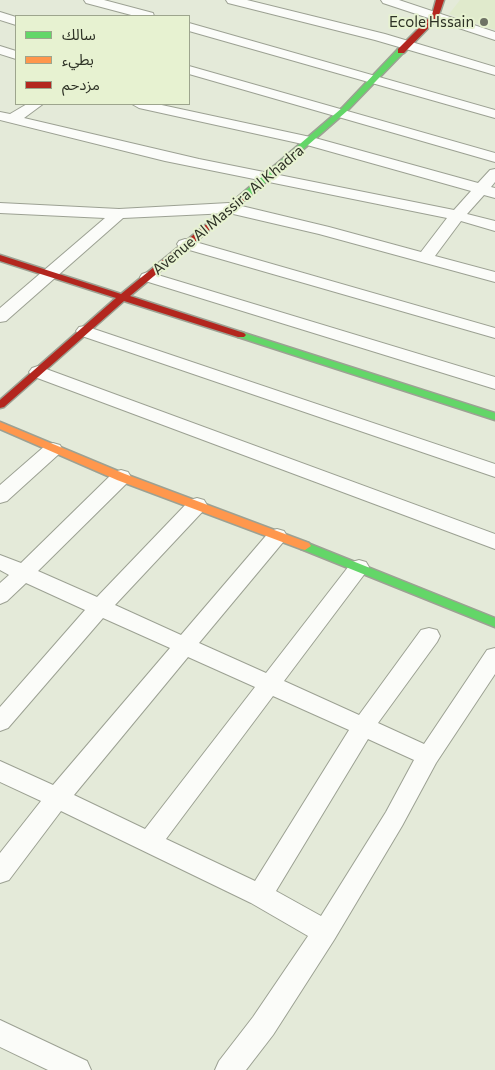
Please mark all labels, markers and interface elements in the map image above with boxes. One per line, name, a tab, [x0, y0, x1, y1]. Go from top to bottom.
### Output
place label: Ecole Hssain	[389, 13, 474, 31]
legend	[15, 15, 190, 105]
marker: Ecole Hssain	[478, 16, 490, 28]
text: سالك	[62, 25, 96, 43]
text: بطيء	[62, 50, 94, 68]
text: مزدحم	[62, 75, 100, 93]
street label: Avenue Al Massira Al Khadra	[149, 141, 307, 279]

